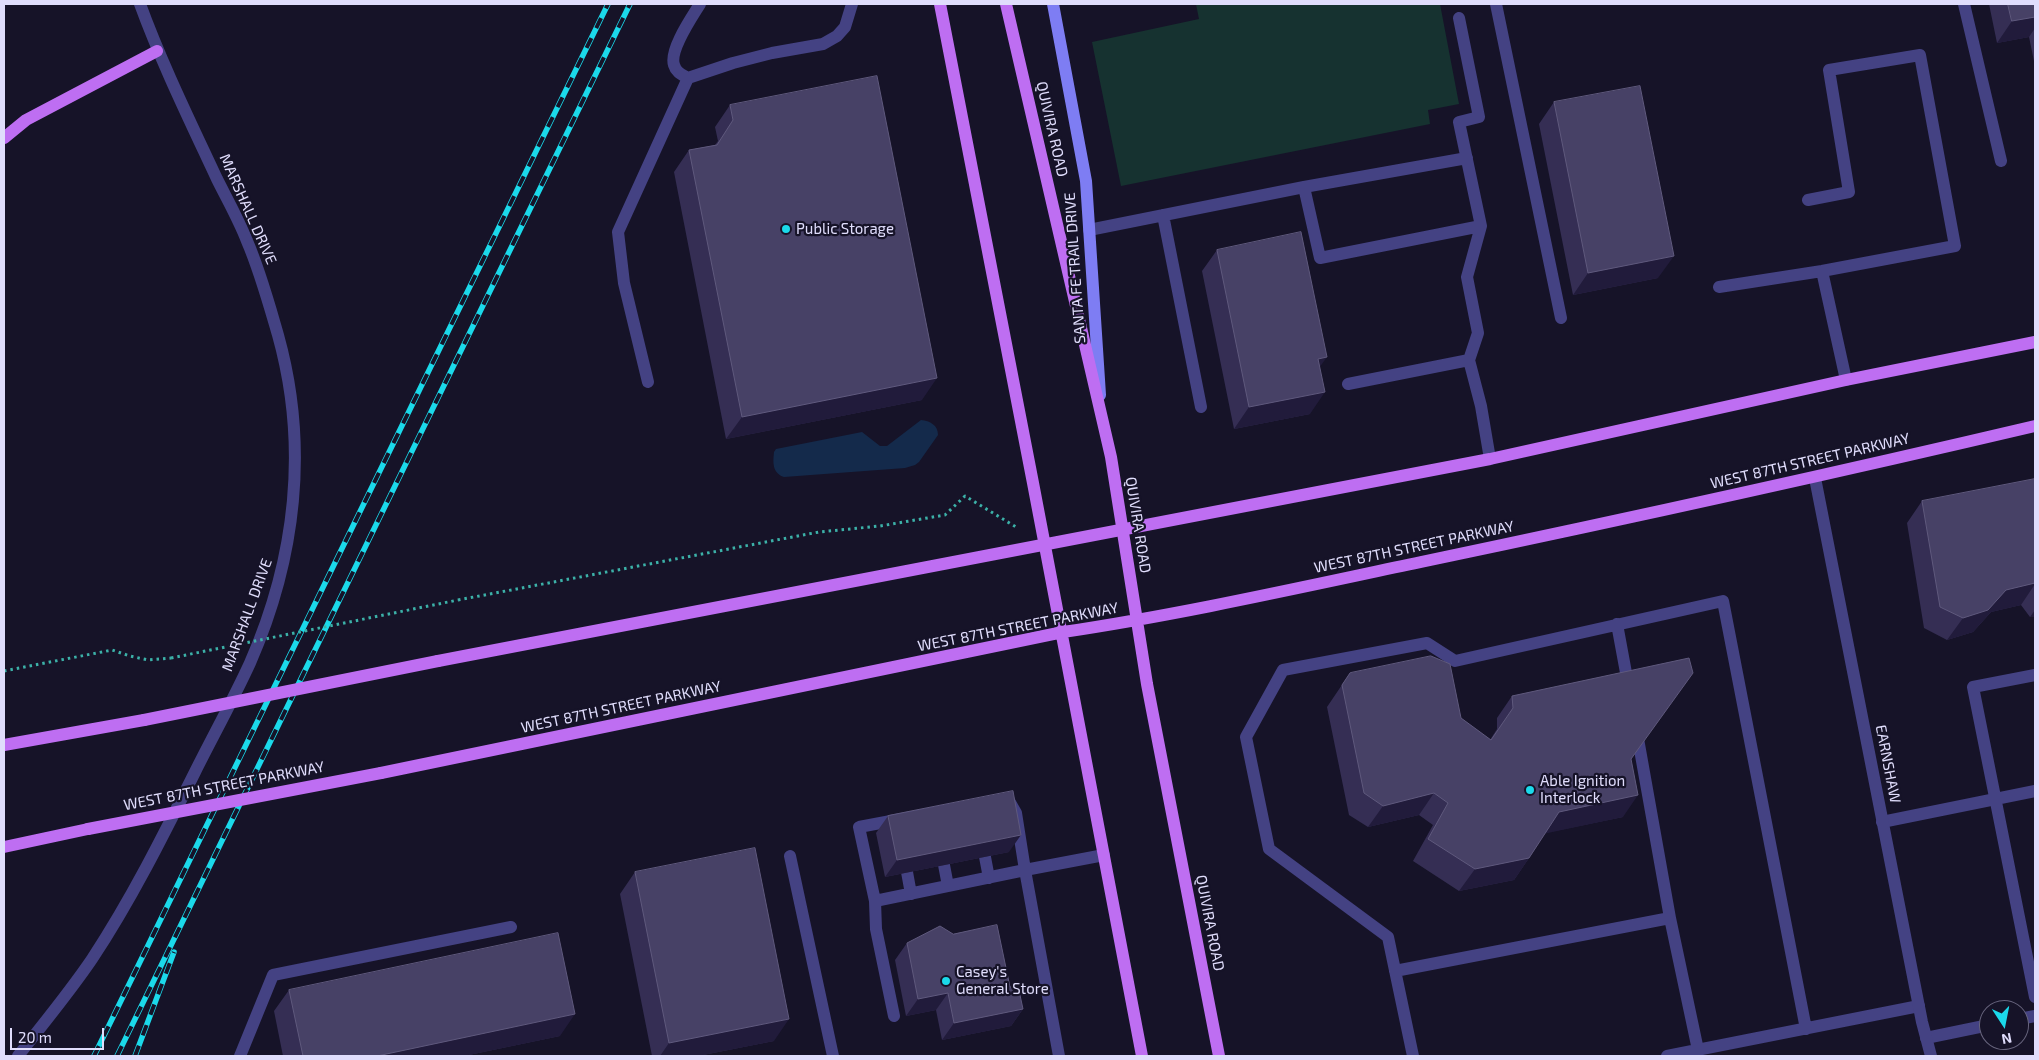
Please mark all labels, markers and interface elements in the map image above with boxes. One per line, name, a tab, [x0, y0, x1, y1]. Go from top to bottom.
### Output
street label: QUIVIRA ROAD	[1032, 79, 1072, 179]
street label: MARSHALL DRIVE	[216, 151, 280, 267]
street label: SANTA FE TRAIL DRIVE	[1061, 192, 1089, 344]
place label: Public Storage	[796, 220, 894, 238]
marker: Public Storage	[780, 223, 792, 235]
street label: WEST 87TH STREET PARKWAY	[1709, 429, 1911, 493]
street label: QUIVIRA ROAD	[1121, 475, 1155, 575]
street label: WEST 87TH STREET PARKWAY	[1312, 517, 1516, 577]
street label: MARSHALL DRIVE	[218, 556, 276, 674]
street label: WEST 87TH STREET PARKWAY	[916, 599, 1120, 655]
street label: WEST 87TH STREET PARKWAY	[519, 677, 723, 737]
street label: EARNSHAW	[1872, 723, 1904, 805]
street label: WEST 87TH STREET PARKWAY	[122, 758, 326, 814]
place label: Able Ignition Interlock	[1540, 772, 1625, 807]
marker: Able Ignition Interlock	[1524, 784, 1536, 796]
street label: QUIVIRA ROAD	[1192, 873, 1228, 973]
place label: Casey's General Store	[956, 963, 1049, 998]
marker: Casey's General Store	[940, 975, 952, 987]
north arrow	[1979, 1000, 2029, 1050]
scale bar	[12, 1018, 106, 1050]
text: 20 m	[18, 1028, 52, 1046]
text: N	[2000, 1030, 2013, 1049]

